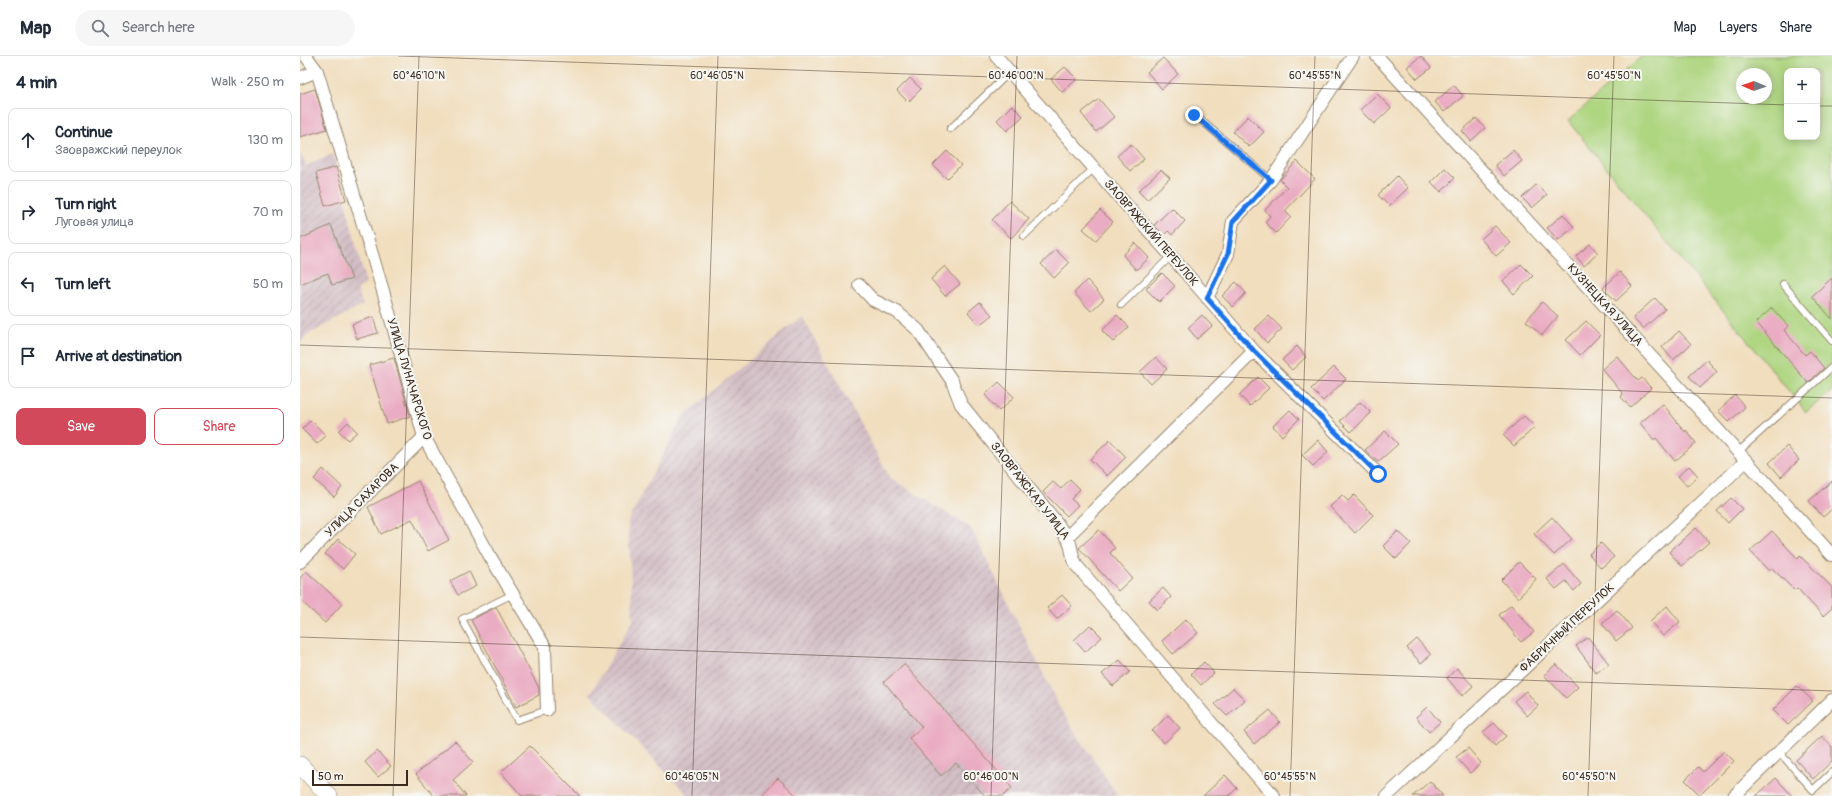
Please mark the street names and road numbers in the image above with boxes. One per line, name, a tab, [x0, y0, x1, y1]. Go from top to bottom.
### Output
street label: ЗАОВРАЖСКИЙ ПЕРЕУЛОК	[1101, 177, 1201, 289]
street label: КУЗНЕЦКАЯ УЛИЦА	[1564, 261, 1646, 349]
street label: УЛИЦА ЛУНАЧАРСКОГО	[383, 316, 435, 442]
street label: ЗАОВРАЖСКАЯ УЛИЦА	[987, 439, 1073, 543]
street label: УЛИЦА САХАРОВА	[322, 460, 402, 540]
street label: ФАБРИЧНЫЙ ПЕРЕУЛОК	[1517, 580, 1618, 676]

